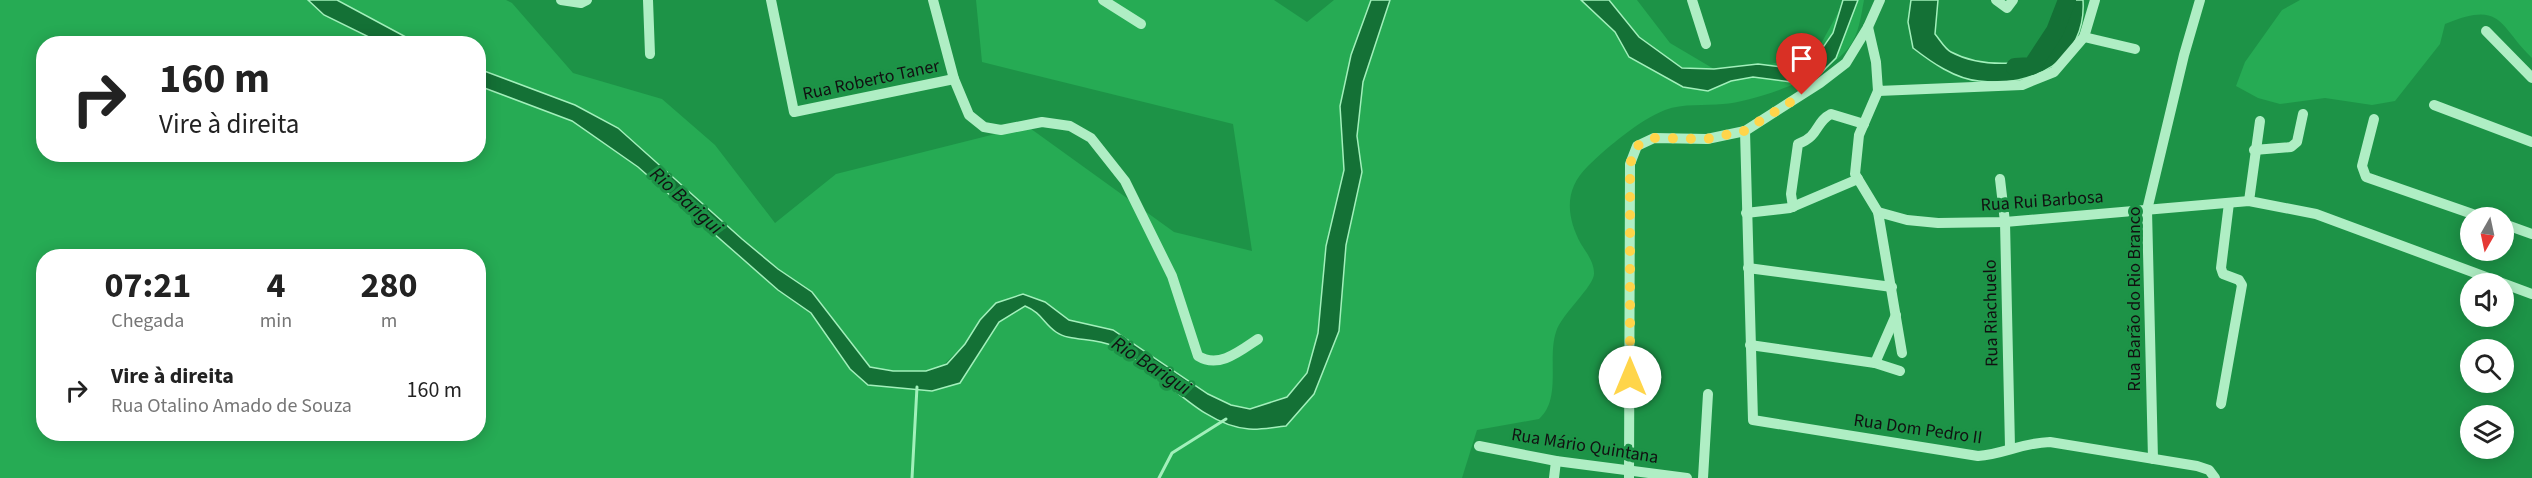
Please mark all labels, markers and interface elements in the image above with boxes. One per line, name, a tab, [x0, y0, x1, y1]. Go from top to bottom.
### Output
pin	[1776, 33, 1827, 95]
icon: arrive	[1785, 42, 1818, 75]
text: 160 m	[159, 49, 270, 109]
street label: Rua Roberto Taner	[800, 53, 942, 107]
icon: right	[60, 60, 138, 138]
text: Vire à direita	[159, 105, 299, 144]
water label: Rio Barigui	[643, 161, 729, 242]
street label: Rua Rui Barbosa	[1980, 184, 2104, 218]
street label: Rua Barão do Rio Branco	[2122, 207, 2147, 391]
north arrow	[2460, 207, 2514, 261]
map controls	[2460, 207, 2514, 459]
street label: Rua Riachuelo	[1978, 259, 2004, 367]
text: 07:21	[104, 260, 191, 311]
text: 4	[266, 260, 285, 311]
text: 280	[361, 260, 418, 311]
button: sound	[2460, 273, 2514, 327]
text: Chegada	[111, 307, 184, 335]
text: min	[260, 307, 292, 335]
text: m	[381, 307, 397, 335]
water label: Rio Barigui	[1106, 330, 1196, 402]
button: search	[2460, 339, 2514, 393]
position arrow	[1598, 345, 1662, 409]
text: Vire à direita	[111, 360, 234, 392]
icon: right	[60, 374, 93, 407]
text: 160 m	[407, 374, 462, 406]
text: Rua Otalino Amado de Souza	[111, 392, 352, 420]
button: layers	[2460, 405, 2514, 459]
street label: Rua Dom Pedro II	[1852, 408, 1984, 450]
street label: Rua Mário Quintana	[1510, 422, 1660, 470]

